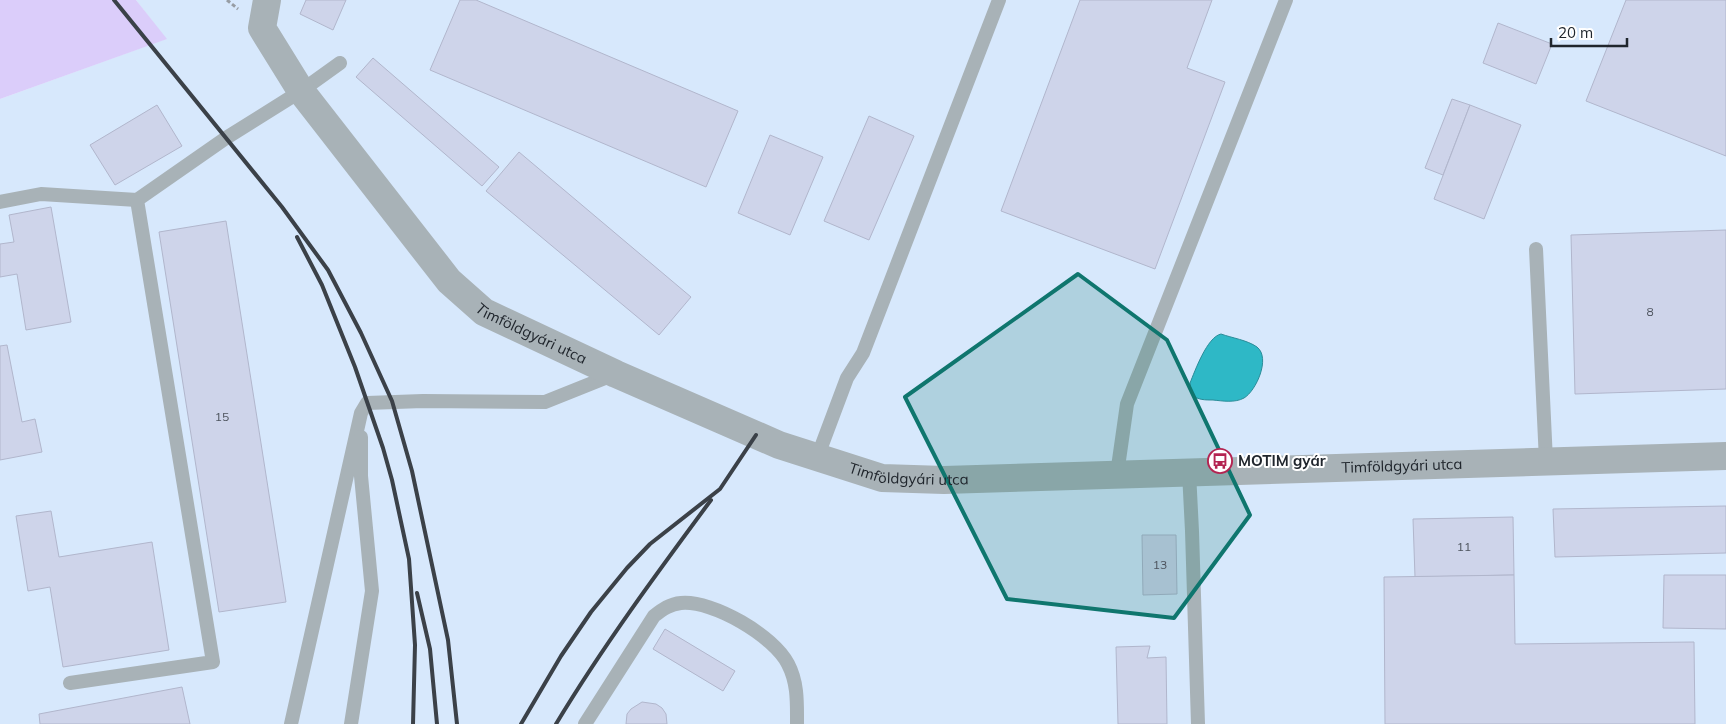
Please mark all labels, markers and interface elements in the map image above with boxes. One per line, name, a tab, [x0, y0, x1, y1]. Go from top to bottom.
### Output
scale bar	[1551, 15, 1627, 47]
text: 20 m	[1558, 23, 1593, 42]
street label: Timföldgyári utca	[472, 299, 590, 368]
house number: 8	[1646, 304, 1654, 319]
house number: 15	[215, 409, 229, 424]
bus stop icon: MOTIM gyár	[1207, 448, 1233, 474]
place label: MOTIM gyár	[1238, 451, 1326, 470]
street label: Timföldgyári utca	[1341, 454, 1463, 477]
street label: Timföldgyári utca	[846, 458, 969, 489]
house number: 11	[1457, 539, 1471, 554]
house number: 13	[1153, 557, 1167, 572]

